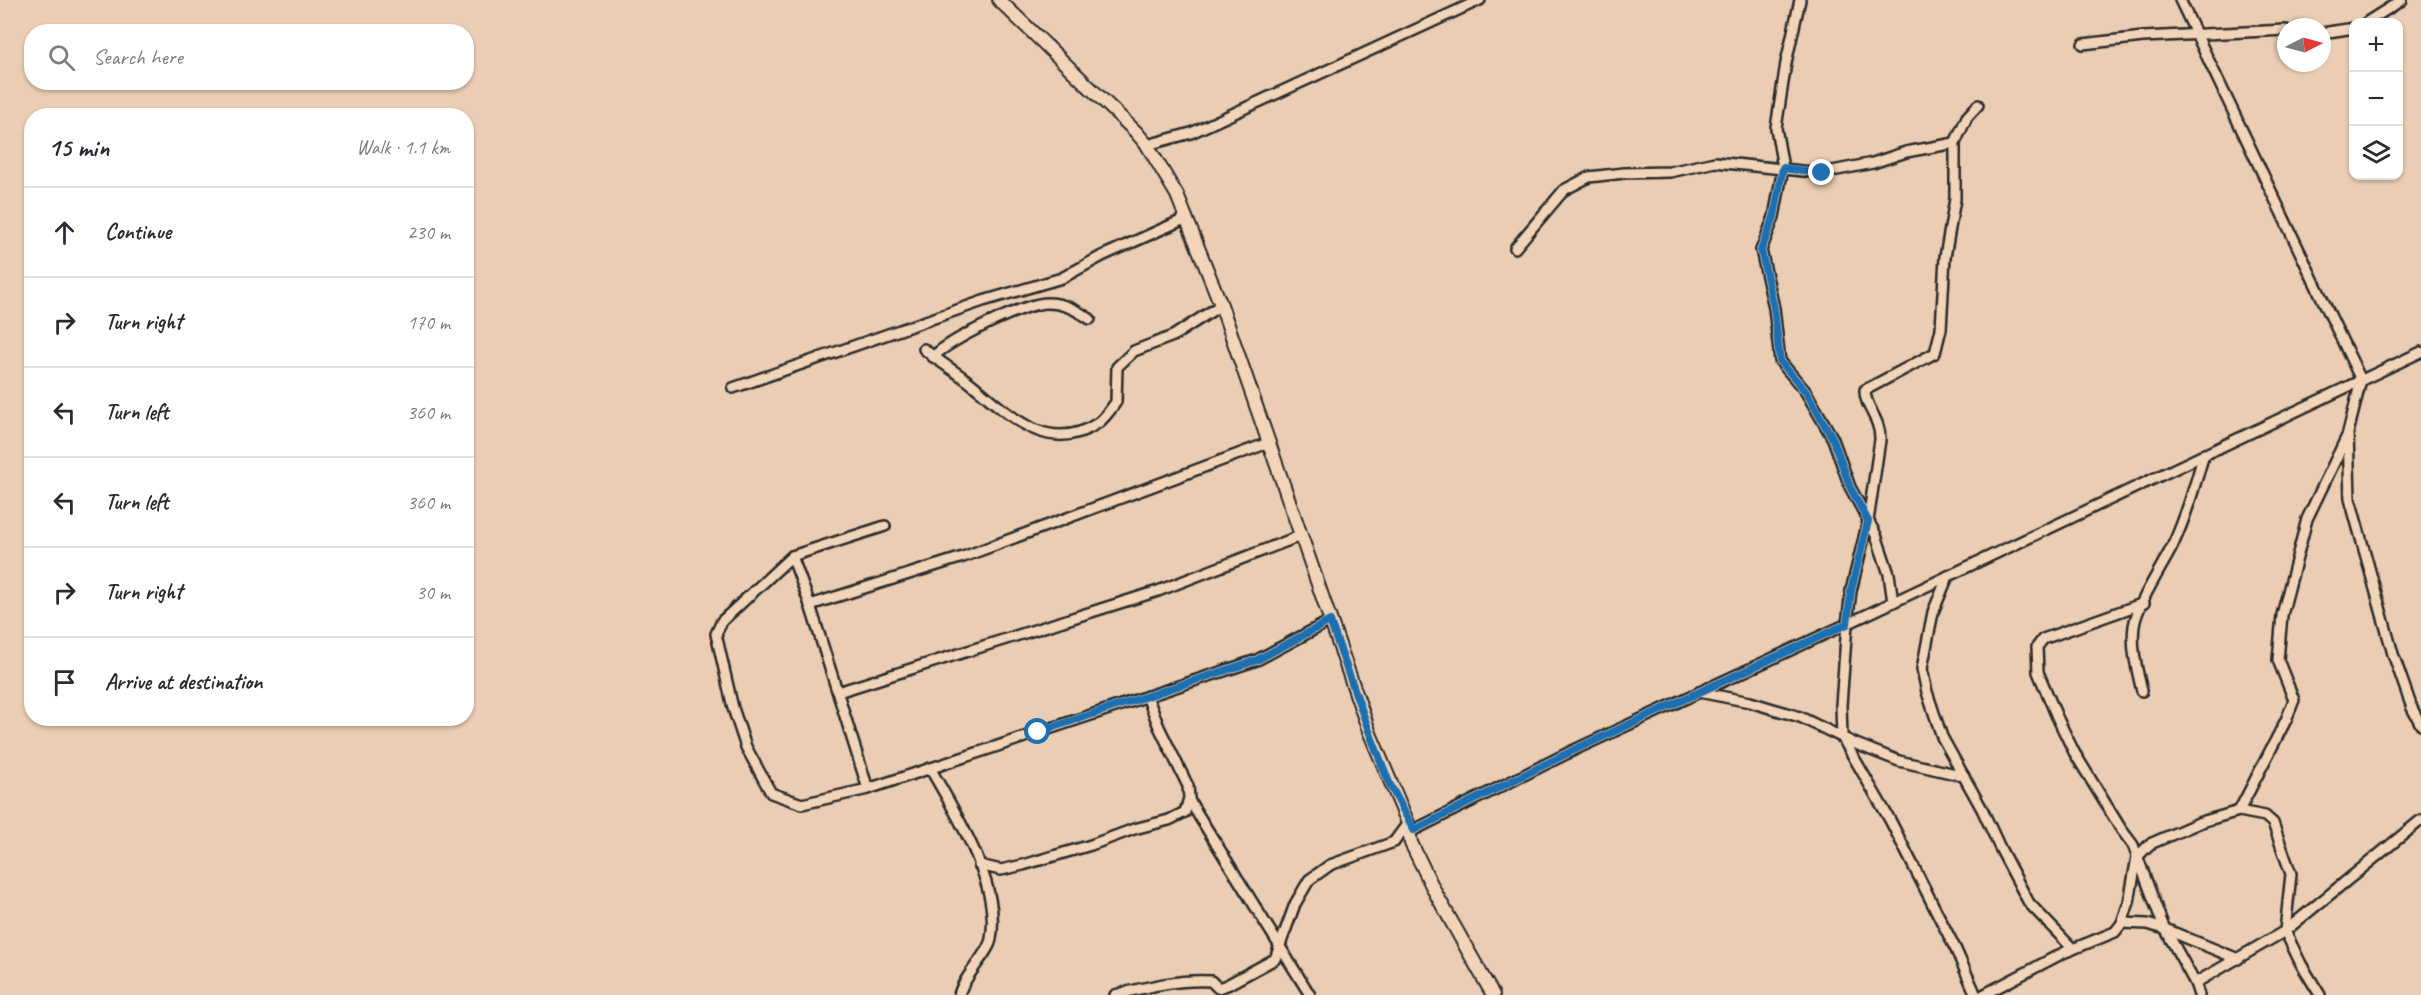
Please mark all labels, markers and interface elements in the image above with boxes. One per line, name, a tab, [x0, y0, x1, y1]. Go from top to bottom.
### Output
north arrow	[2277, 18, 2331, 72]
map controls	[2349, 18, 2403, 180]
button: +	[2349, 18, 2403, 72]
search box	[24, 24, 474, 90]
icon: search	[45, 41, 78, 74]
text: Search here	[93, 43, 183, 71]
button: −	[2349, 72, 2403, 126]
button: layers	[2349, 126, 2403, 180]
text: 15 min	[48, 131, 109, 164]
text: Walk · 1.1 km	[356, 135, 450, 160]
route end	[1808, 159, 1834, 185]
icon: ahead	[48, 216, 81, 249]
text: Continue	[105, 218, 171, 246]
text: 230 m	[407, 220, 450, 245]
icon: right	[48, 306, 81, 339]
text: Turn right	[105, 308, 182, 336]
text: 170 m	[407, 310, 450, 335]
icon: left	[48, 396, 81, 429]
text: Turn left	[105, 398, 169, 426]
text: 360 m	[407, 400, 450, 425]
icon: left	[48, 486, 81, 519]
text: Turn left	[105, 488, 169, 516]
text: 360 m	[407, 490, 450, 515]
icon: right	[48, 576, 81, 609]
text: Turn right	[105, 578, 182, 606]
text: 30 m	[416, 580, 450, 605]
icon: arrive	[48, 666, 81, 699]
text: Arrive at destination	[105, 668, 262, 696]
route start	[1024, 718, 1050, 744]

